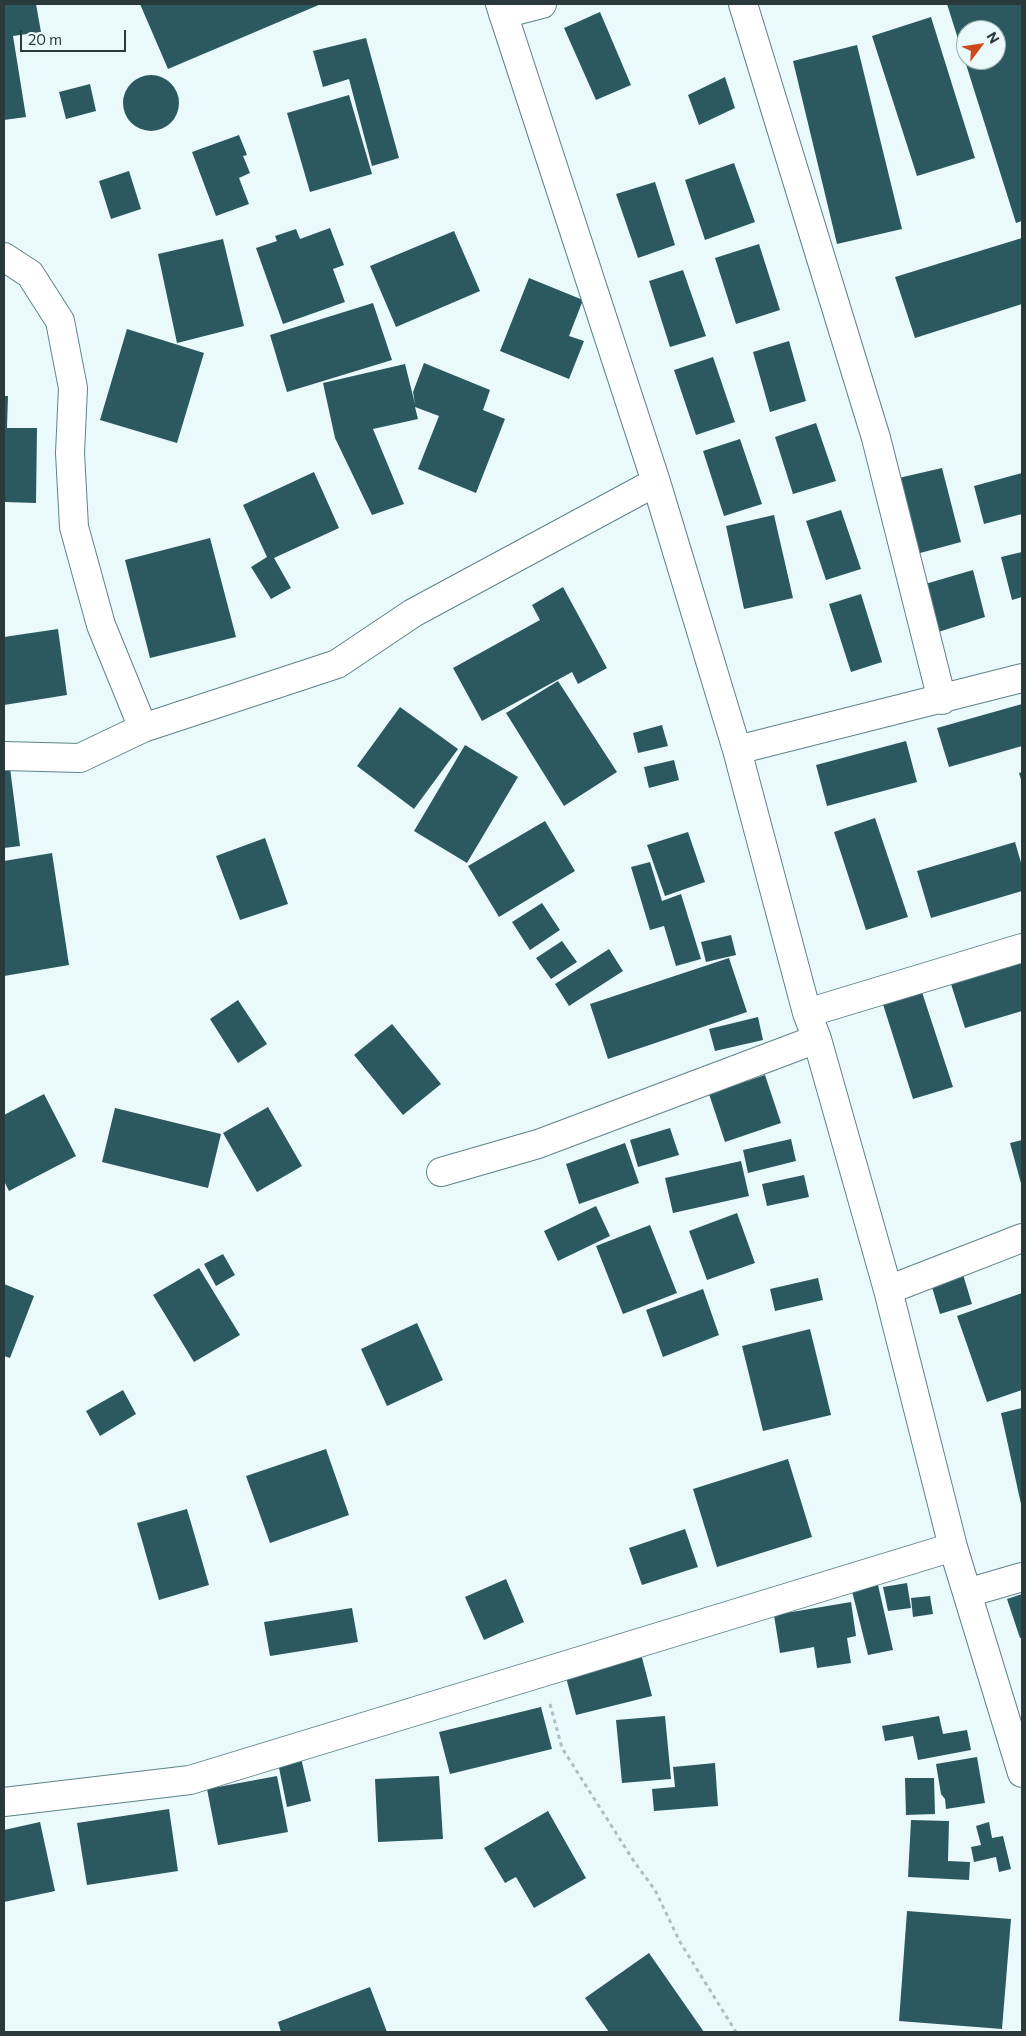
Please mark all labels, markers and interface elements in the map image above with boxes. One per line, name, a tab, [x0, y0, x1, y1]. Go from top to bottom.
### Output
scale bar	[22, 20, 129, 52]
north arrow	[956, 20, 1006, 70]
text: N	[983, 29, 1003, 46]
text: 20 m	[28, 30, 62, 48]

